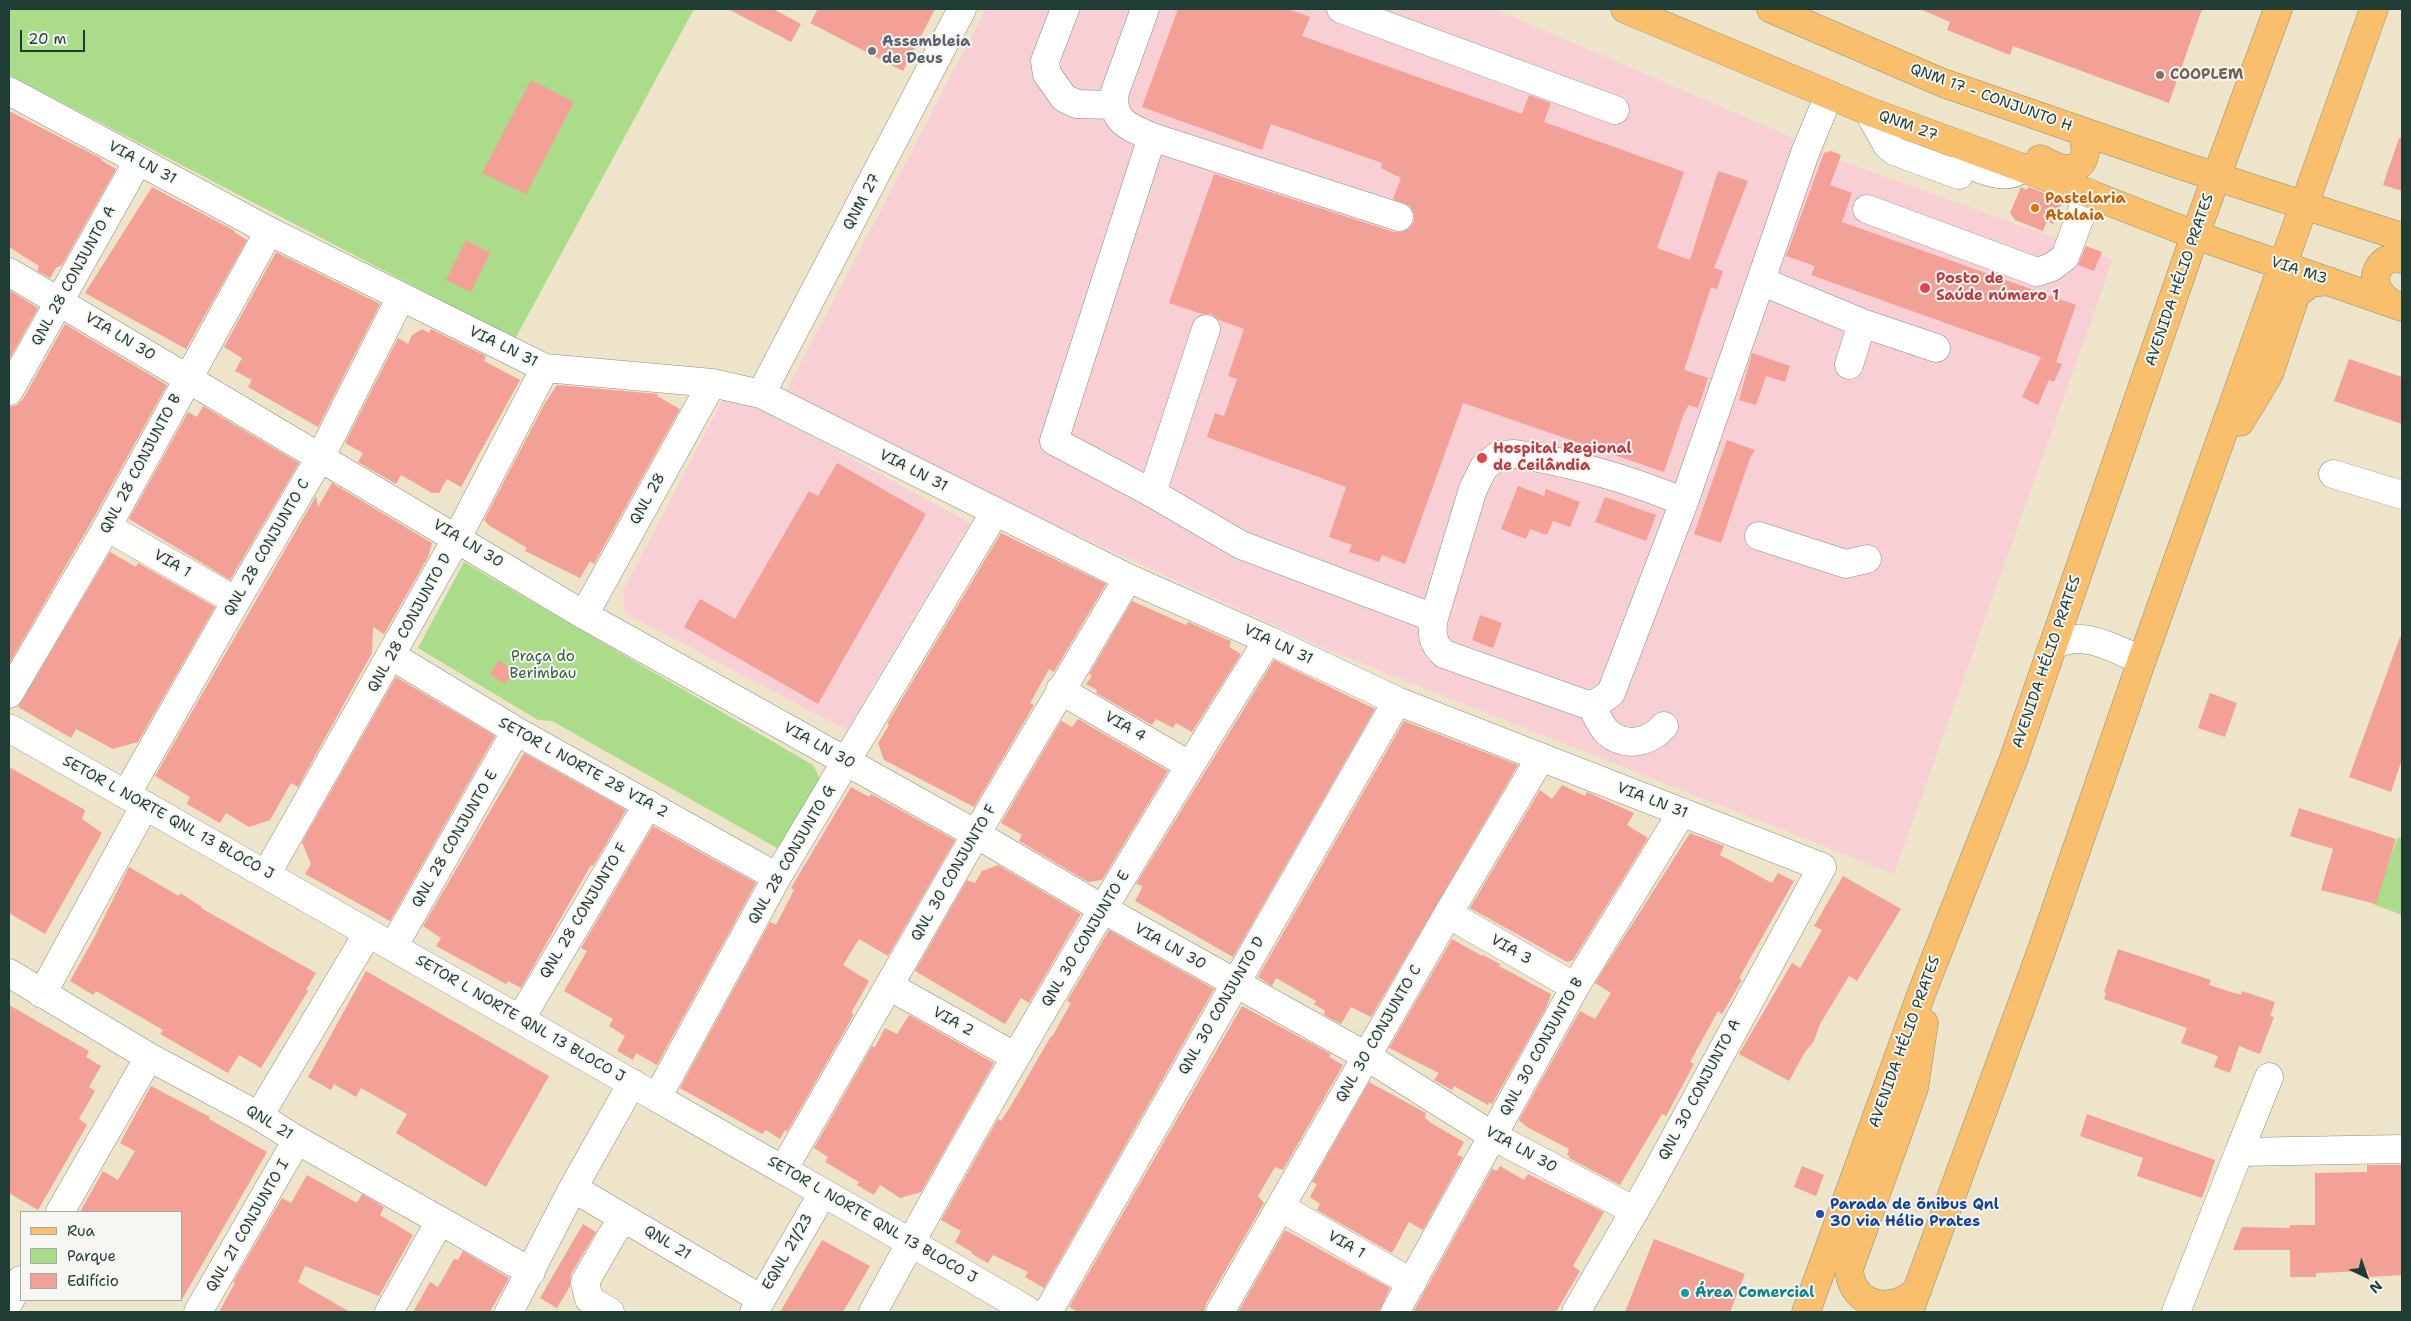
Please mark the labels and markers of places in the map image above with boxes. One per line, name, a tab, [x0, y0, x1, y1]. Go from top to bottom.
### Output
place label: Assembleia de Deus	[882, 33, 970, 68]
marker: Assembleia de Deus	[866, 45, 878, 57]
place label: COOPLEM	[2170, 66, 2243, 84]
marker: COOPLEM	[2154, 69, 2166, 81]
place label: Pastelaria Atalaia	[2045, 190, 2126, 225]
marker: Pastelaria Atalaia	[2029, 202, 2041, 214]
place label: Posto de Saúde número 1	[1936, 270, 2059, 305]
marker: Posto de Saúde número 1	[1918, 281, 1932, 295]
place label: Hospital Regional de Ceilândia	[1493, 440, 1632, 475]
marker: Hospital Regional de Ceilândia	[1475, 451, 1489, 465]
place label: Parada de õnibus Qnl 30 via Hélio Prates	[1830, 1196, 1999, 1231]
marker: Parada de õnibus Qnl 30 via Hélio Prates	[1814, 1208, 1826, 1220]
place label: Área Comercial	[1695, 1284, 1814, 1302]
marker: Área Comercial	[1679, 1287, 1691, 1299]

